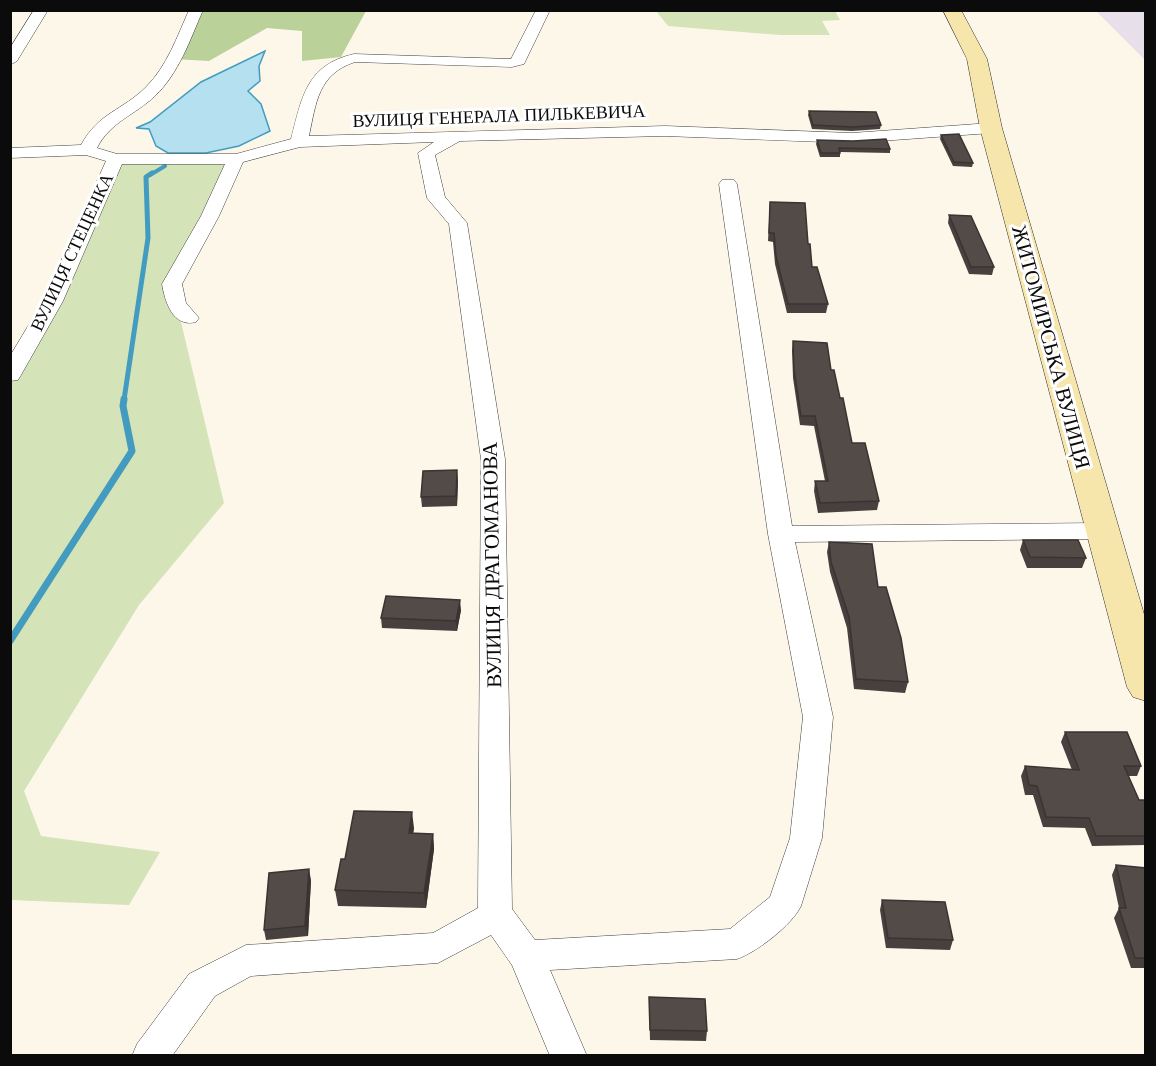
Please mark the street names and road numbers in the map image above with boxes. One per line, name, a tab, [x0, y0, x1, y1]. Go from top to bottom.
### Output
street label: ВУЛИЦЯ ГЕНЕРАЛА ПИЛЬКЕВИЧА	[352, 101, 646, 131]
street label: ВУЛИЦЯ СТЕЦЕНКА	[27, 170, 117, 334]
street label: ЖИТОМИРСЬКА ВУЛИЦЯ	[1007, 223, 1095, 471]
street label: ВУЛИЦЯ ДРАГОМАНОВА	[478, 441, 506, 688]

